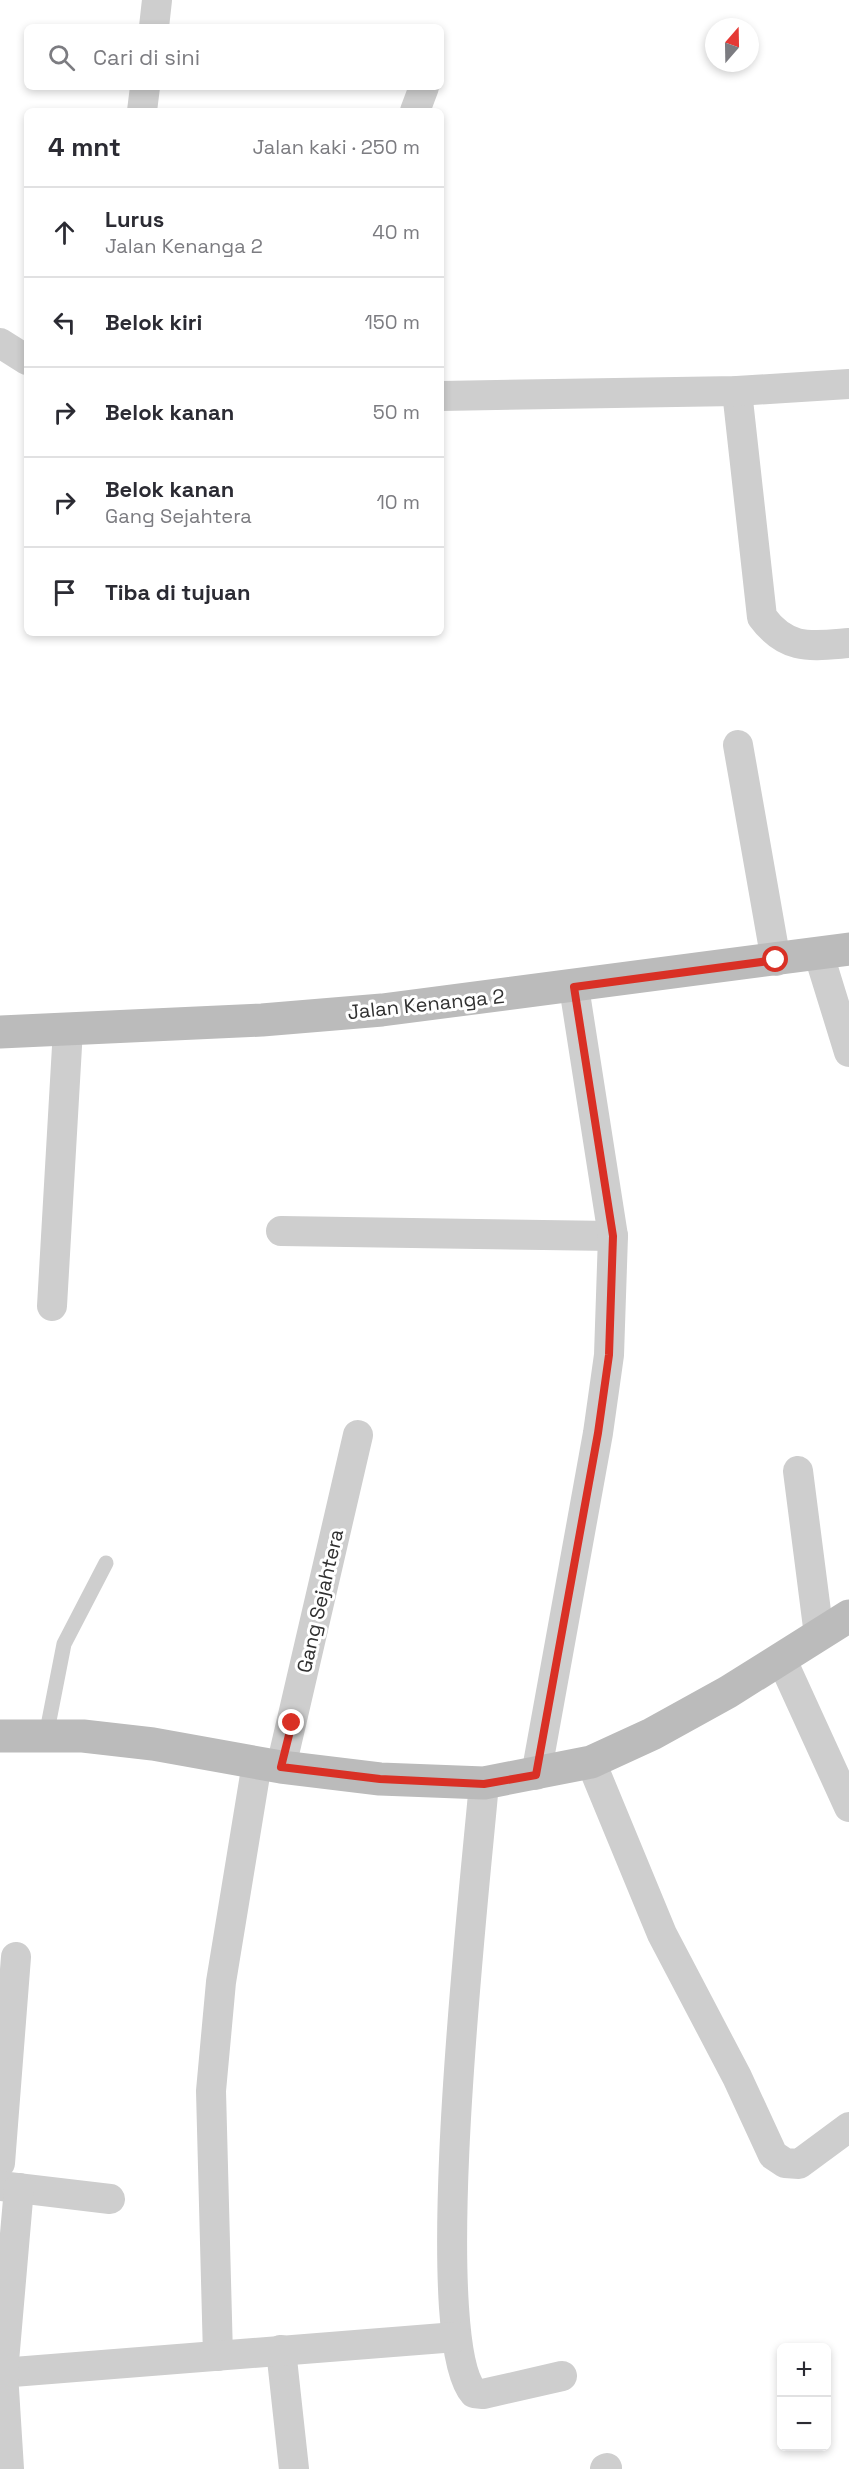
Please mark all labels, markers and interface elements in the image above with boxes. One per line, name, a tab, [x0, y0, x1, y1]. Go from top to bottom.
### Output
north arrow	[705, 18, 759, 72]
search box	[24, 24, 444, 90]
icon: search	[45, 41, 78, 74]
text: Cari di sini	[93, 43, 200, 71]
text: 4 mnt	[48, 130, 121, 164]
text: Jalan kaki · 250 m	[252, 134, 420, 160]
text: Lurus	[105, 205, 164, 233]
icon: ahead	[48, 216, 81, 249]
text: 40 m	[372, 219, 420, 245]
text: Jalan Kenanga 2	[105, 233, 263, 259]
icon: left	[48, 306, 81, 339]
text: Belok kiri	[105, 308, 202, 336]
text: 150 m	[365, 309, 420, 335]
icon: right	[48, 396, 81, 429]
text: Belok kanan	[105, 398, 234, 426]
text: 50 m	[373, 399, 420, 425]
text: Belok kanan	[105, 475, 234, 503]
icon: right	[48, 486, 81, 519]
text: 10 m	[376, 489, 420, 515]
text: Gang Sejahtera	[105, 503, 252, 529]
icon: arrive	[48, 576, 81, 609]
text: Tiba di tujuan	[105, 578, 251, 606]
route start	[762, 946, 788, 972]
street label: Jalan Kenanga 2	[346, 983, 506, 1025]
street label: Gang Sejahtera	[291, 1527, 349, 1675]
route end	[278, 1709, 304, 1735]
map controls	[777, 2343, 831, 2451]
button: +	[777, 2343, 831, 2397]
button: −	[777, 2397, 831, 2451]

